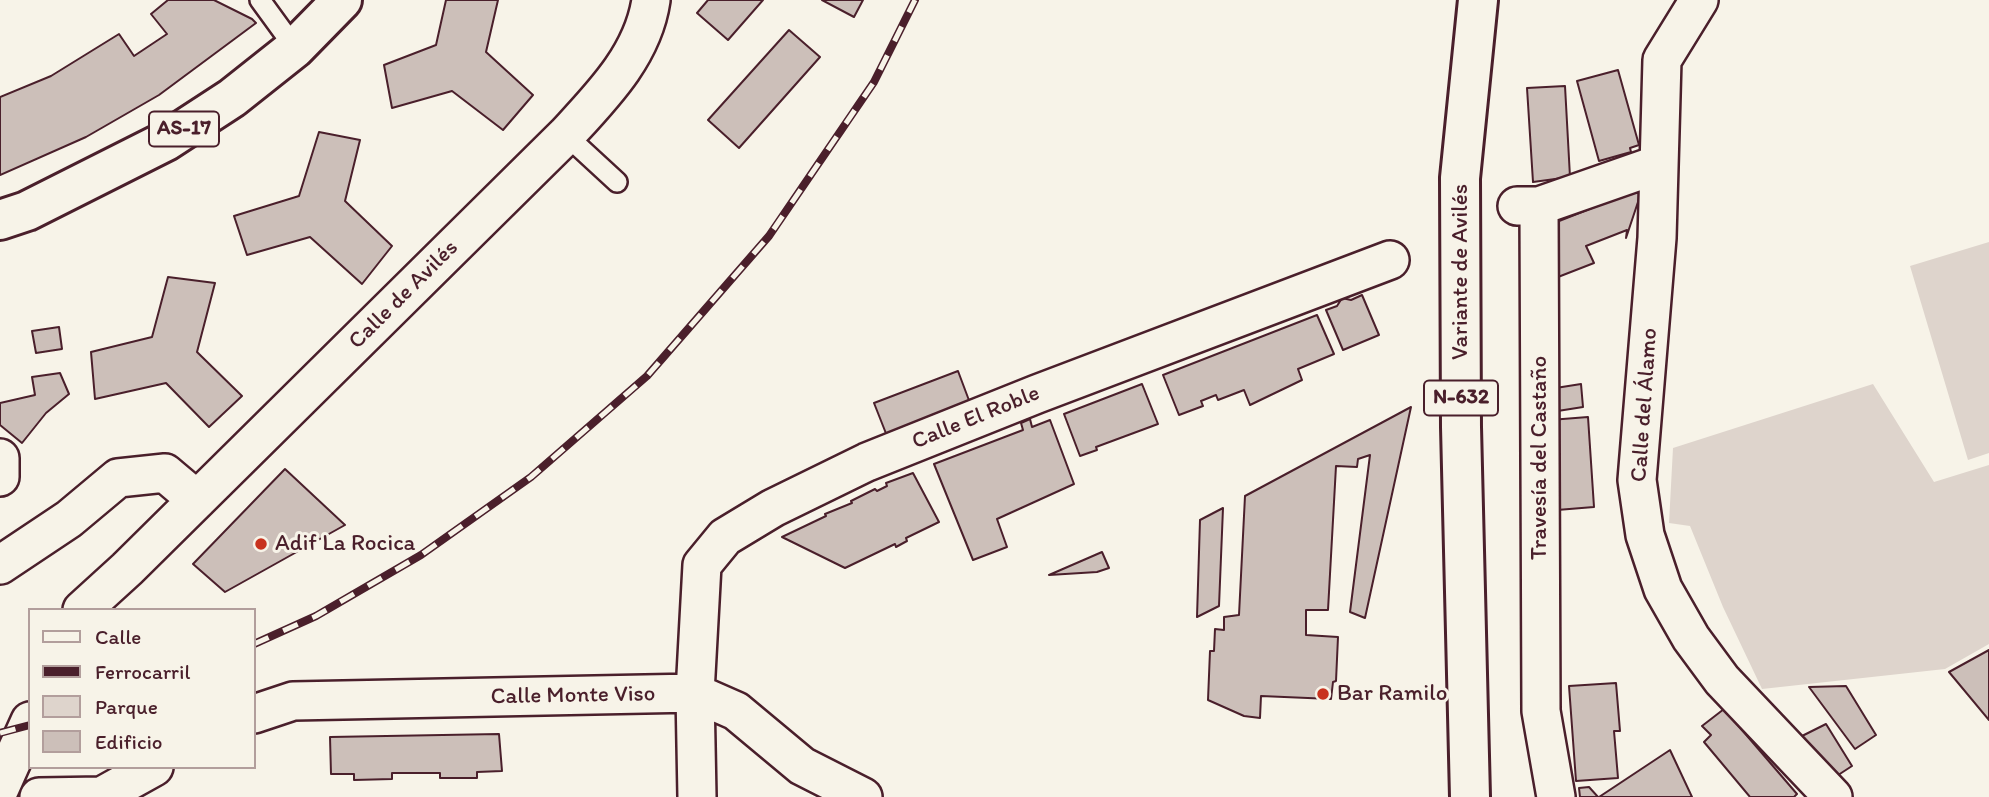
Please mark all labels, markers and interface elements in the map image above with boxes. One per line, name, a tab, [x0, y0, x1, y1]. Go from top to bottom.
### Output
road number: AS-17	[149, 111, 219, 146]
street label: Variante de Avilés	[1447, 184, 1475, 360]
street label: Calle de Avilés	[344, 235, 464, 355]
street label: Calle del Álamo	[1626, 327, 1664, 483]
street label: Travesía del Castaño	[1526, 356, 1554, 560]
street label: Calle El Roble	[908, 380, 1044, 456]
road number: N-632	[1424, 380, 1498, 416]
place label: Adif La Rocica	[275, 530, 416, 558]
marker: Adif La Rocica	[253, 536, 269, 552]
legend	[28, 608, 256, 769]
text: Calle	[95, 624, 141, 649]
text: Ferrocarril	[95, 659, 190, 684]
place label: Bar Ramilo	[1337, 680, 1447, 708]
street label: Calle Monte Viso	[490, 681, 656, 711]
marker: Bar Ramilo	[1315, 686, 1331, 702]
text: Parque	[95, 694, 158, 719]
text: Edificio	[95, 729, 163, 754]

